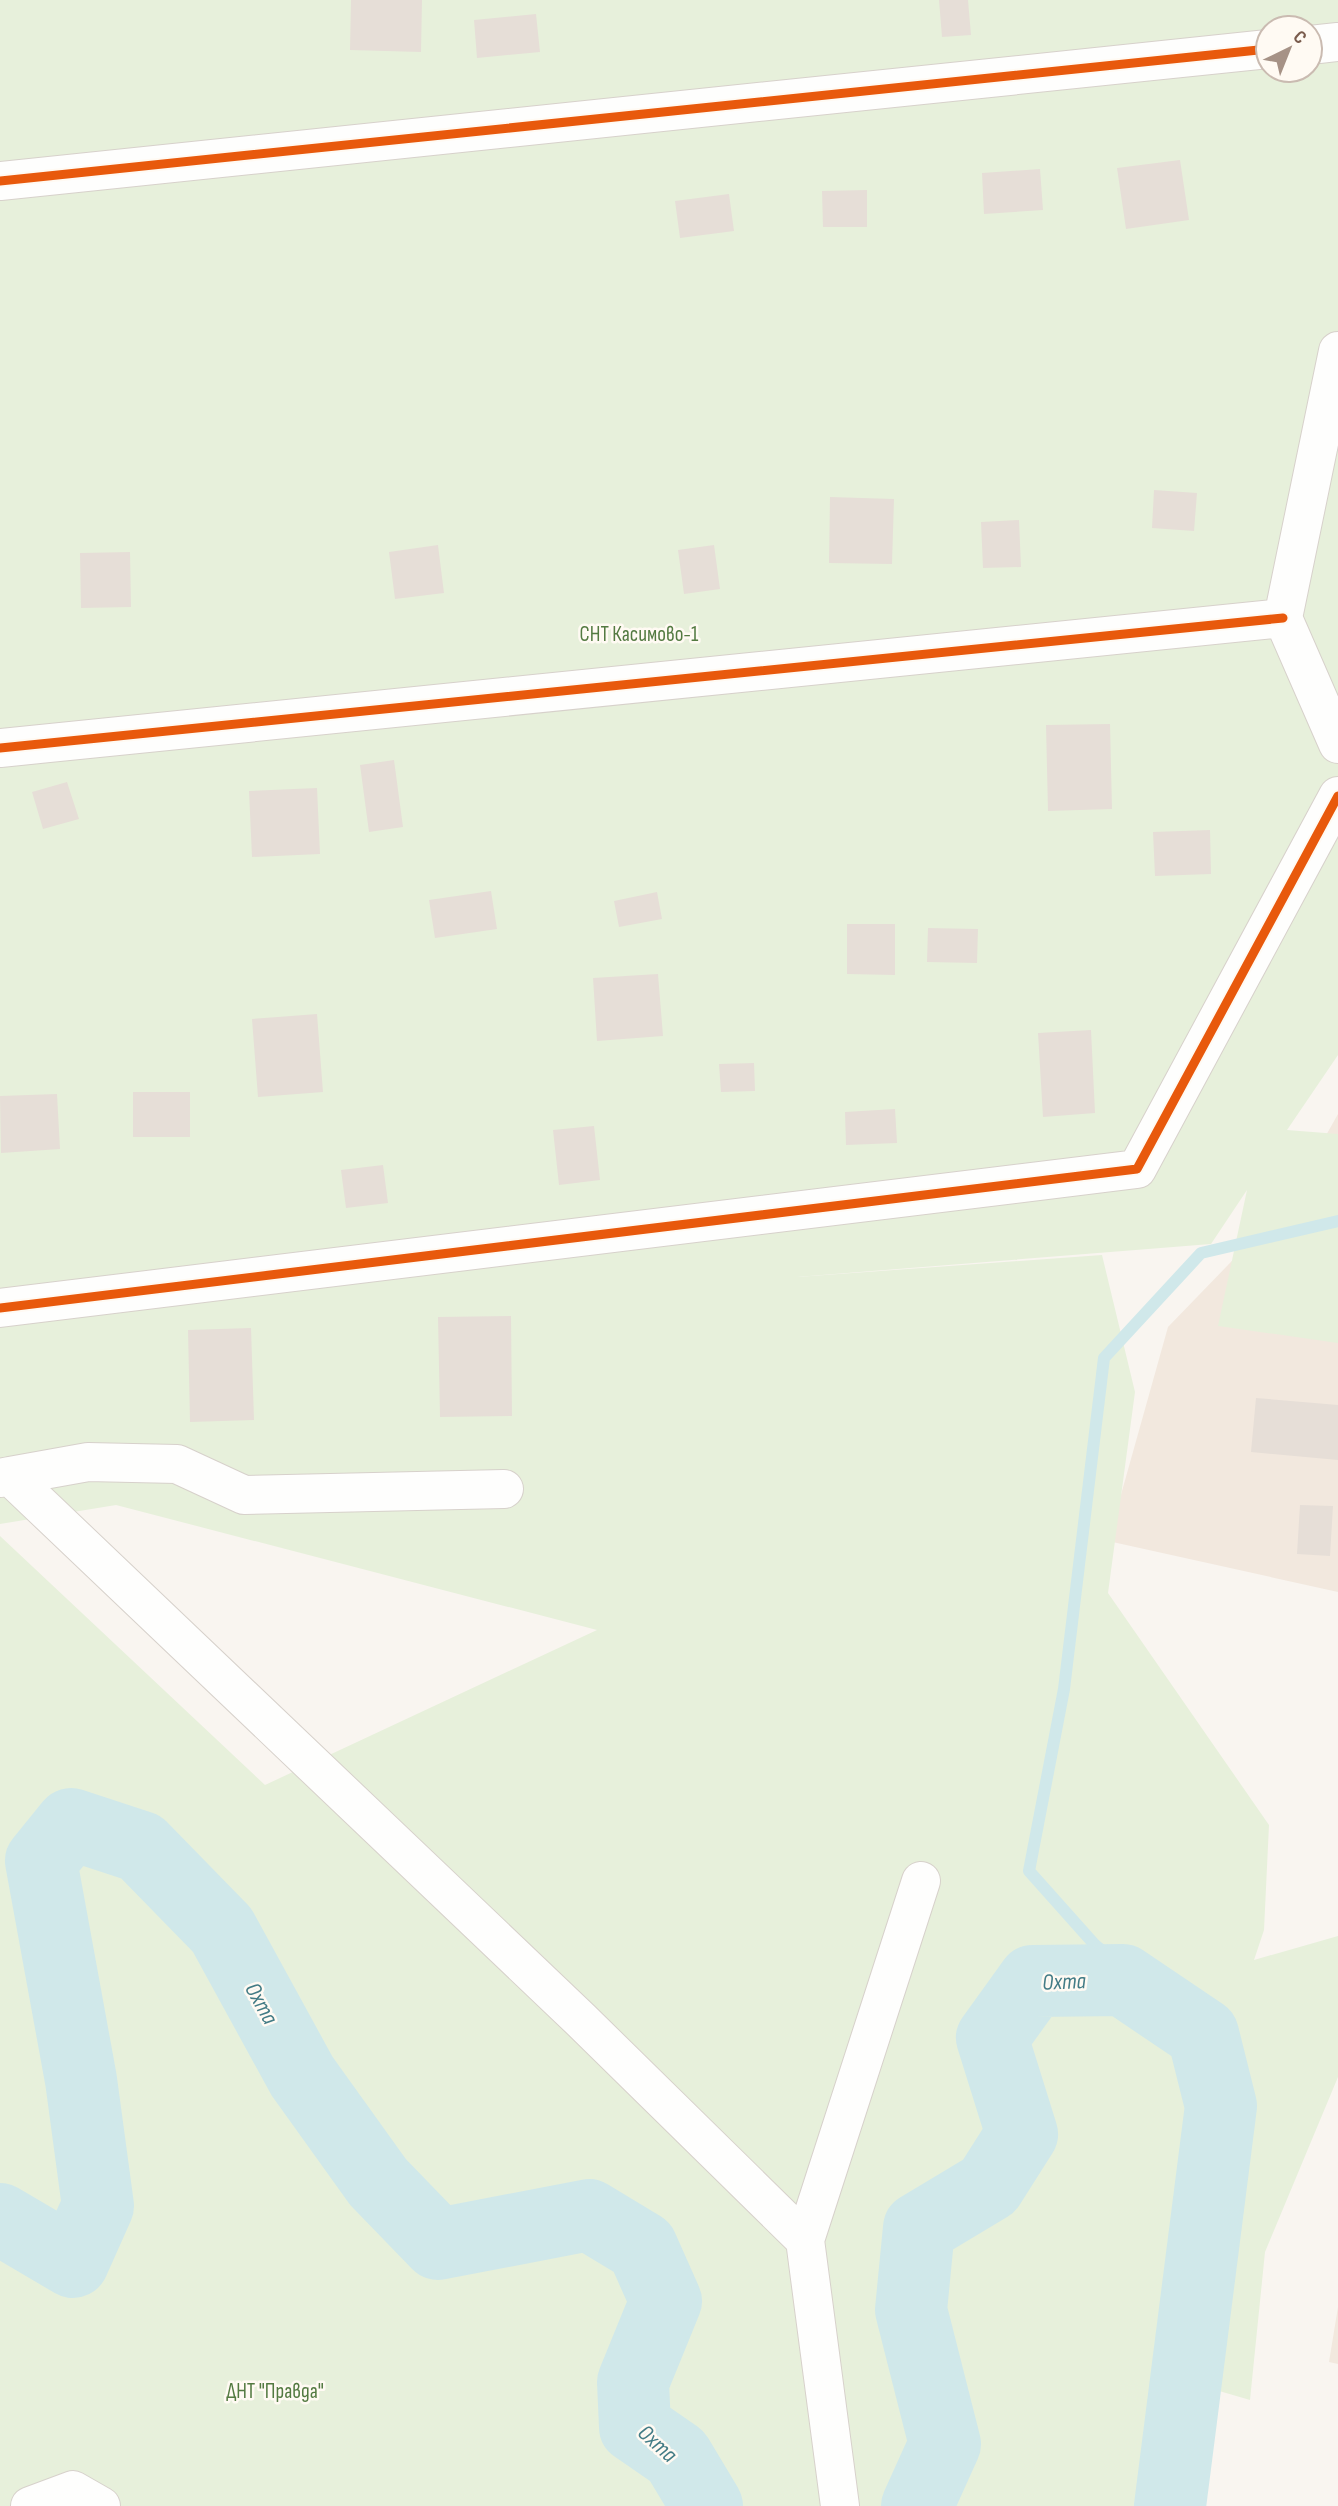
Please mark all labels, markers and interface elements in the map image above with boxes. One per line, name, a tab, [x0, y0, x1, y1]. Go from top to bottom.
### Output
north arrow	[1254, 14, 1324, 84]
text: С	[1288, 26, 1311, 50]
park label: СНТ Касимово-1	[580, 622, 699, 647]
water label: Охта	[1042, 1967, 1087, 1997]
water label: Охта	[238, 1978, 284, 2030]
park label: ДНТ "Правда"	[226, 2379, 324, 2404]
water label: Охта	[632, 2419, 683, 2469]

